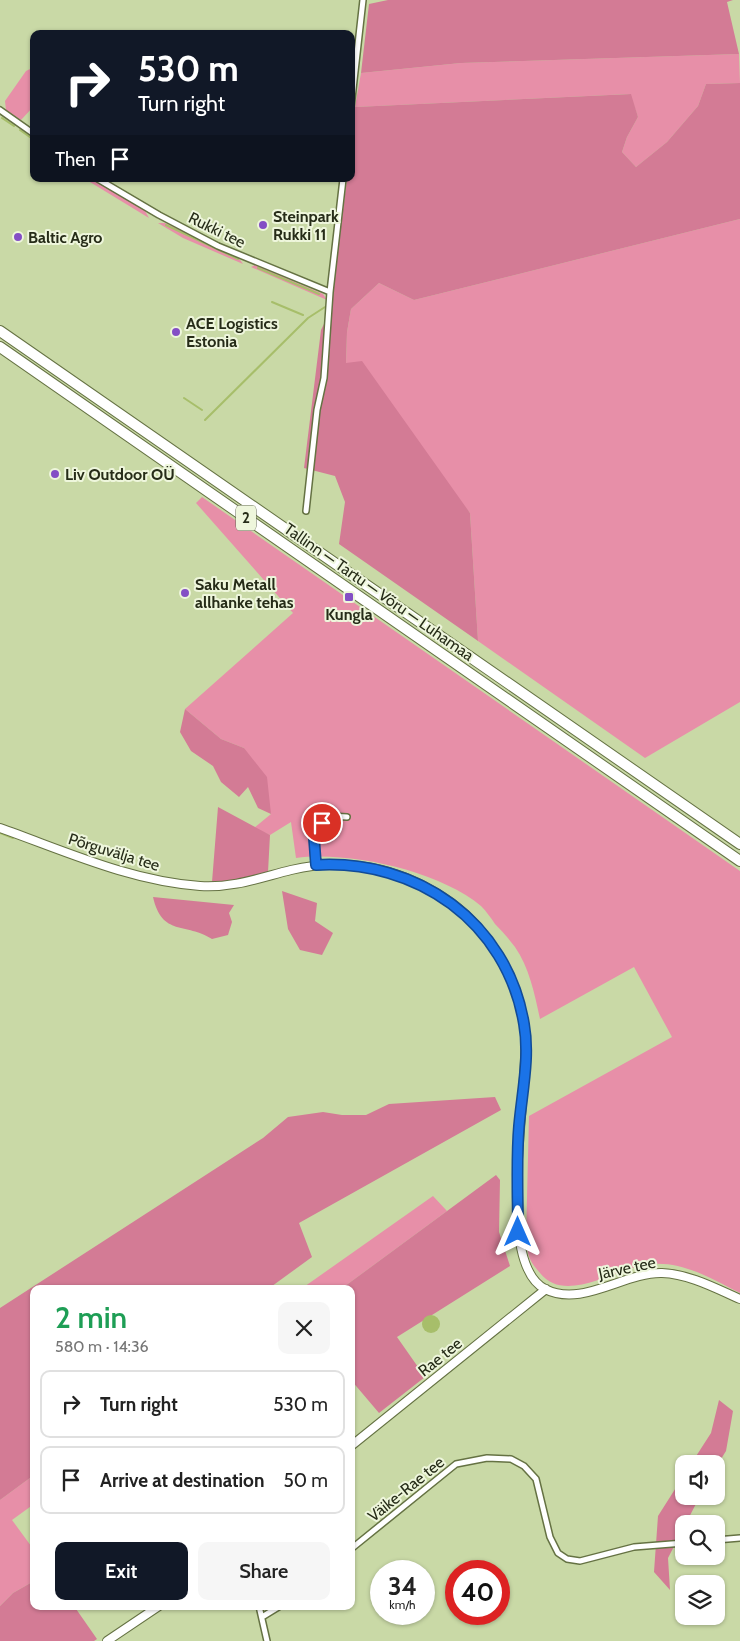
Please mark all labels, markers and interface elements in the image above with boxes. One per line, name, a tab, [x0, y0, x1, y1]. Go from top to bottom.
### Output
text: 530 m	[138, 47, 239, 90]
icon: right	[55, 50, 120, 115]
text: Turn right	[138, 90, 225, 117]
icon: arrive	[106, 145, 134, 173]
text: Then	[55, 148, 96, 171]
place label: Steinpark Rukki 11	[273, 207, 339, 244]
street label: Rukki tee	[185, 208, 249, 252]
marker: Steinpark Rukki 11	[257, 219, 269, 231]
place label: Baltic Agro	[28, 228, 102, 247]
marker: Baltic Agro	[12, 231, 24, 243]
place label: ACE Logistics Estonia	[186, 314, 278, 351]
marker: ACE Logistics Estonia	[170, 326, 182, 338]
place label: Liv Outdoor OÜ	[65, 465, 175, 484]
marker: Liv Outdoor OÜ	[49, 468, 61, 480]
road number: 2	[236, 506, 256, 530]
street label: Tallinn — Tartu — Võru — Luhamaa	[281, 519, 478, 665]
place label: Saku Metall allhanke tehas	[195, 575, 294, 612]
marker: Saku Metall allhanke tehas	[179, 587, 191, 599]
marker: Kungla	[343, 591, 355, 603]
place label: Kungla	[325, 605, 373, 624]
pin	[301, 802, 343, 844]
icon: arrive	[308, 809, 336, 837]
street label: Põrguvälja tee	[66, 829, 162, 875]
position arrow	[491, 1205, 543, 1257]
street label: Järve tee	[596, 1253, 657, 1284]
text: 2 min	[55, 1299, 127, 1336]
button: close	[278, 1302, 330, 1354]
street label: Rae tee	[414, 1334, 466, 1380]
text: 580 m · 14:36	[55, 1337, 149, 1356]
icon: right	[57, 1390, 85, 1418]
text: Turn right	[100, 1393, 178, 1416]
text: 530 m	[273, 1393, 328, 1416]
street label: Väike-Rae tee	[364, 1452, 448, 1526]
map controls	[675, 1455, 725, 1625]
button: sound	[675, 1455, 725, 1505]
icon: arrive	[57, 1466, 85, 1494]
text: Arrive at destination	[100, 1469, 264, 1492]
text: 50 m	[284, 1469, 328, 1492]
button: search	[675, 1515, 725, 1565]
button: Exit	[55, 1542, 188, 1600]
button: Share	[198, 1542, 330, 1600]
speed limit sign: 40	[445, 1560, 510, 1625]
text: 34	[388, 1571, 417, 1601]
button: layers	[675, 1575, 725, 1625]
text: km/h	[389, 1597, 416, 1612]

